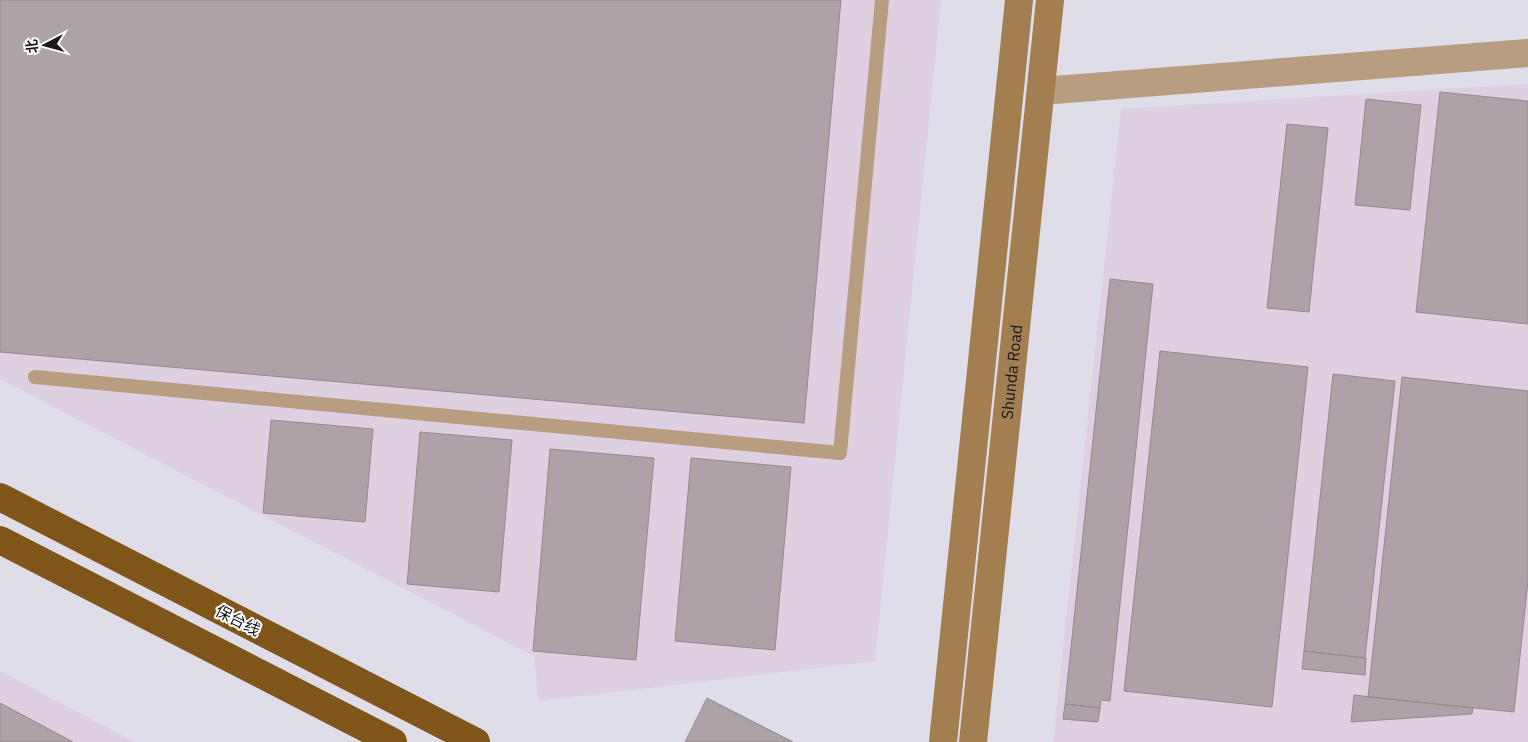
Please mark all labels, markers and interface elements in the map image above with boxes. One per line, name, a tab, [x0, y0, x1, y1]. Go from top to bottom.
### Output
north arrow	[20, 20, 70, 70]
text: 北	[22, 38, 42, 54]
street label: Shunda Road	[997, 324, 1026, 420]
street label: 保台线	[212, 600, 264, 640]

